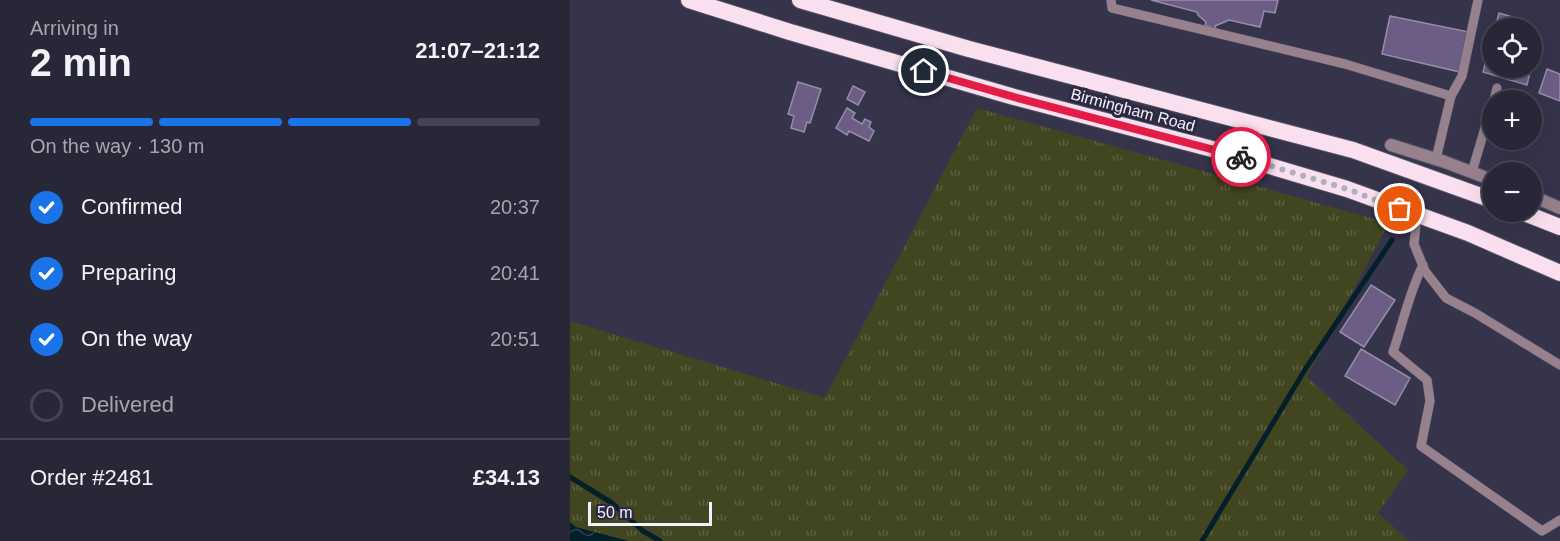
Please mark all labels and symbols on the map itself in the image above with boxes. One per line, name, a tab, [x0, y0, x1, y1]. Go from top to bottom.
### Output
pin	[898, 45, 949, 96]
street label: Birmingham Road	[1069, 85, 1197, 135]
courier	[1211, 127, 1271, 187]
pin	[1374, 183, 1425, 234]
scale bar	[588, 499, 712, 526]

